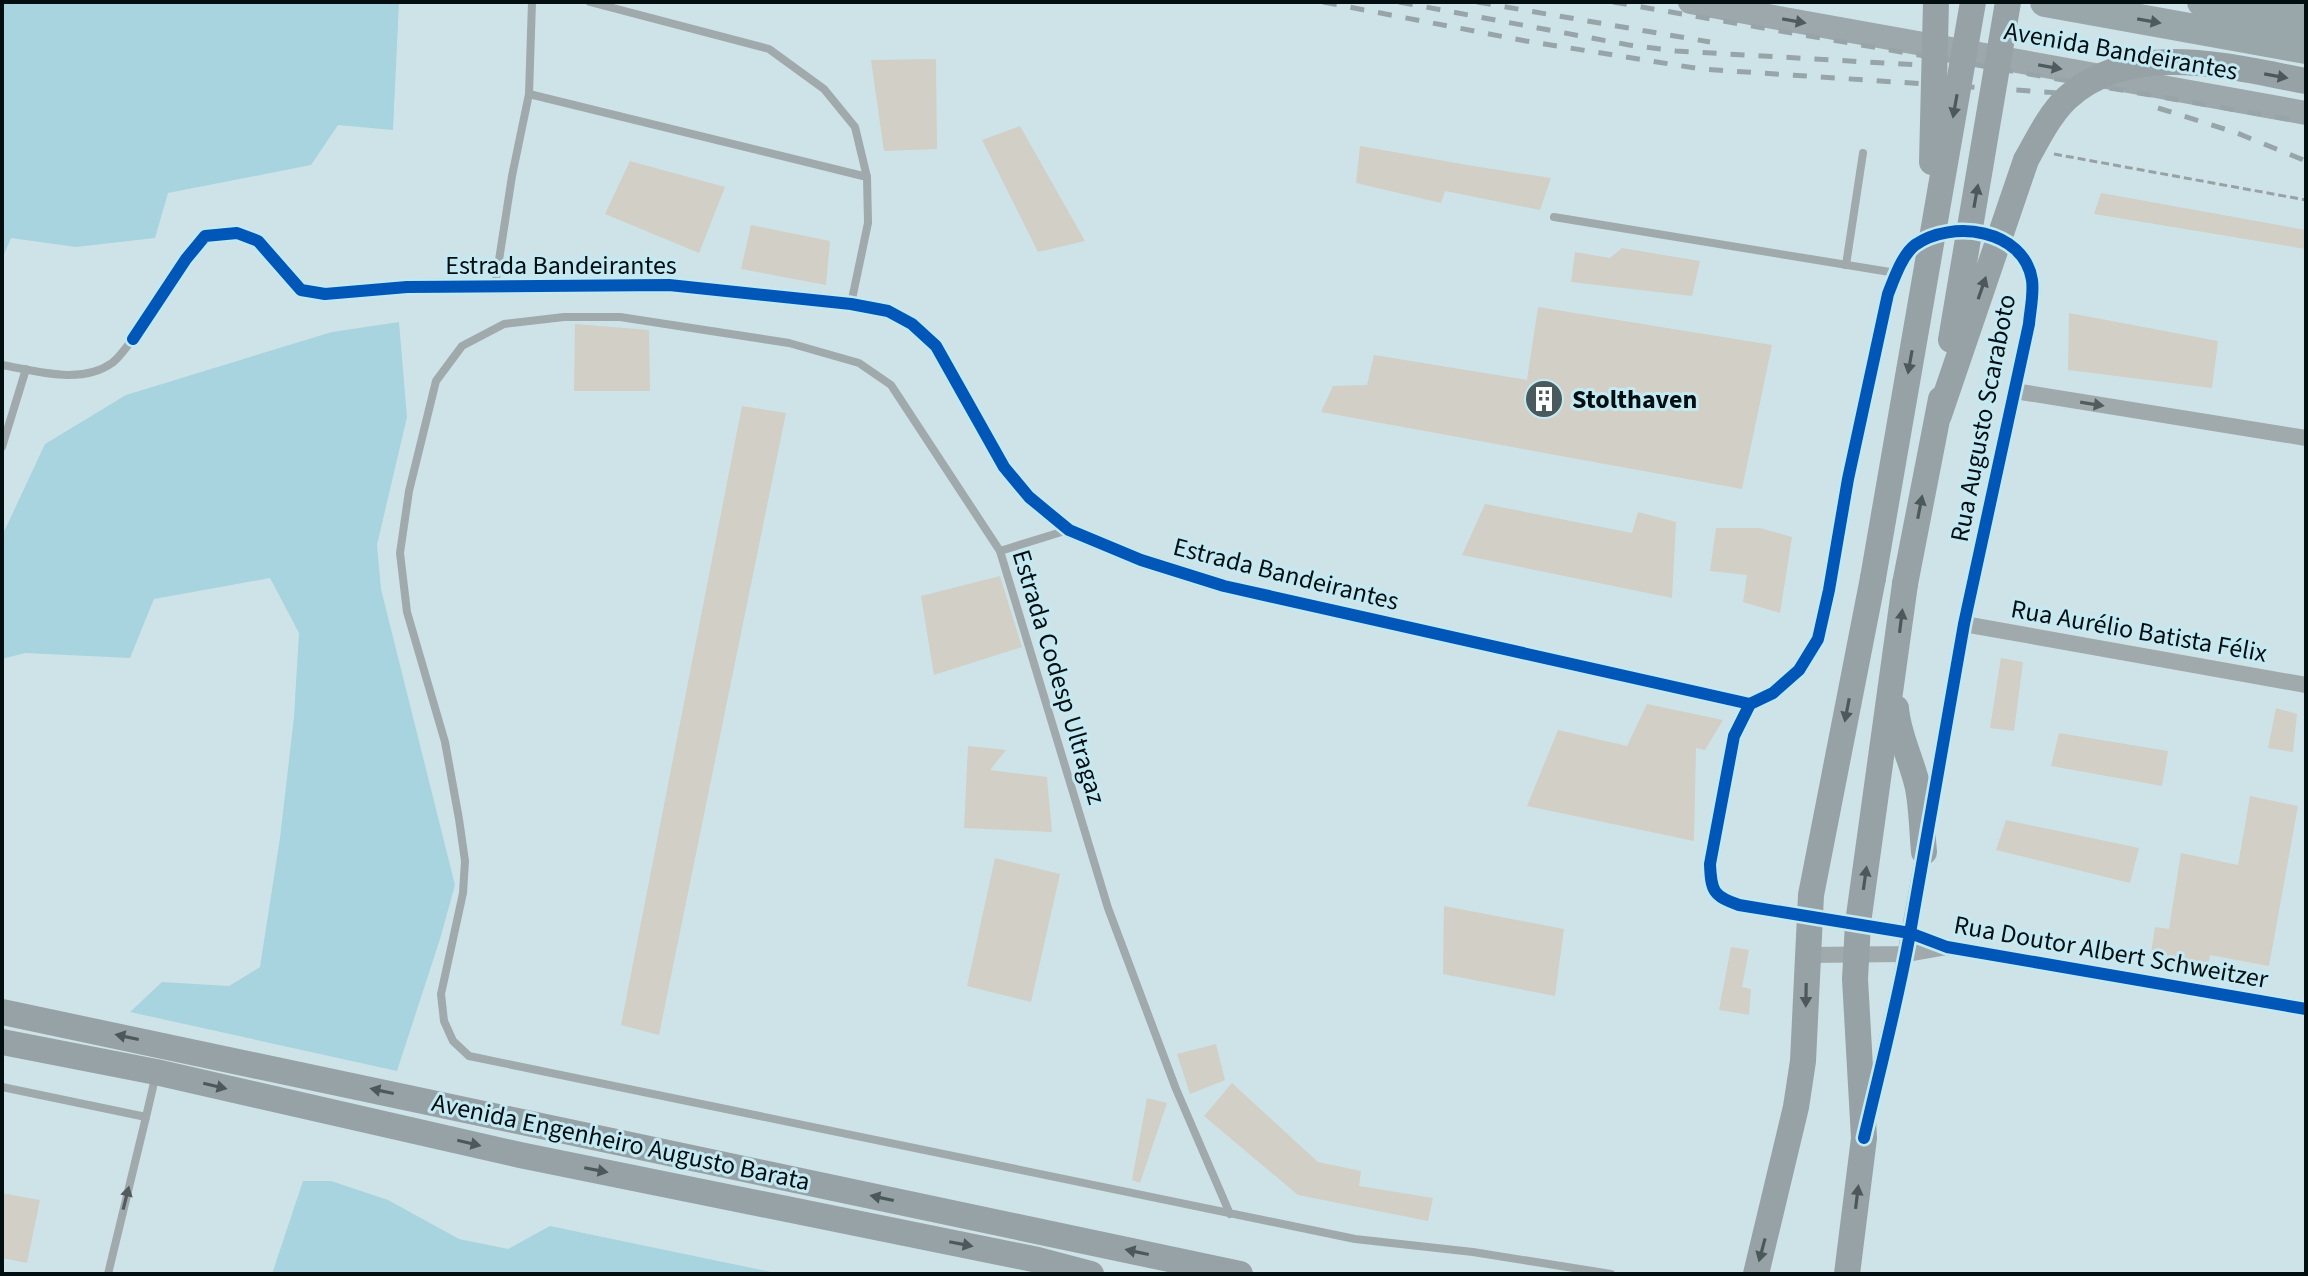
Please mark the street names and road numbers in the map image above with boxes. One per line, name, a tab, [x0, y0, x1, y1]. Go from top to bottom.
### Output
street label: Avenida Bandeirantes	[2001, 12, 2241, 90]
street label: Estrada Bandeirantes	[445, 247, 677, 284]
street label: Rua Augusto Scaraboto	[1941, 291, 2025, 545]
street label: Estrada Bandeirantes	[1169, 528, 1403, 620]
street label: Estrada Codesp Ultragaz	[1003, 545, 1115, 809]
street label: Rua Aurélio Batista Félix	[2008, 590, 2270, 672]
street label: Rua Doutor Albert Schweitzer	[1951, 906, 2272, 998]
street label: Avenida Engenheiro Augusto Barata	[428, 1084, 814, 1200]

